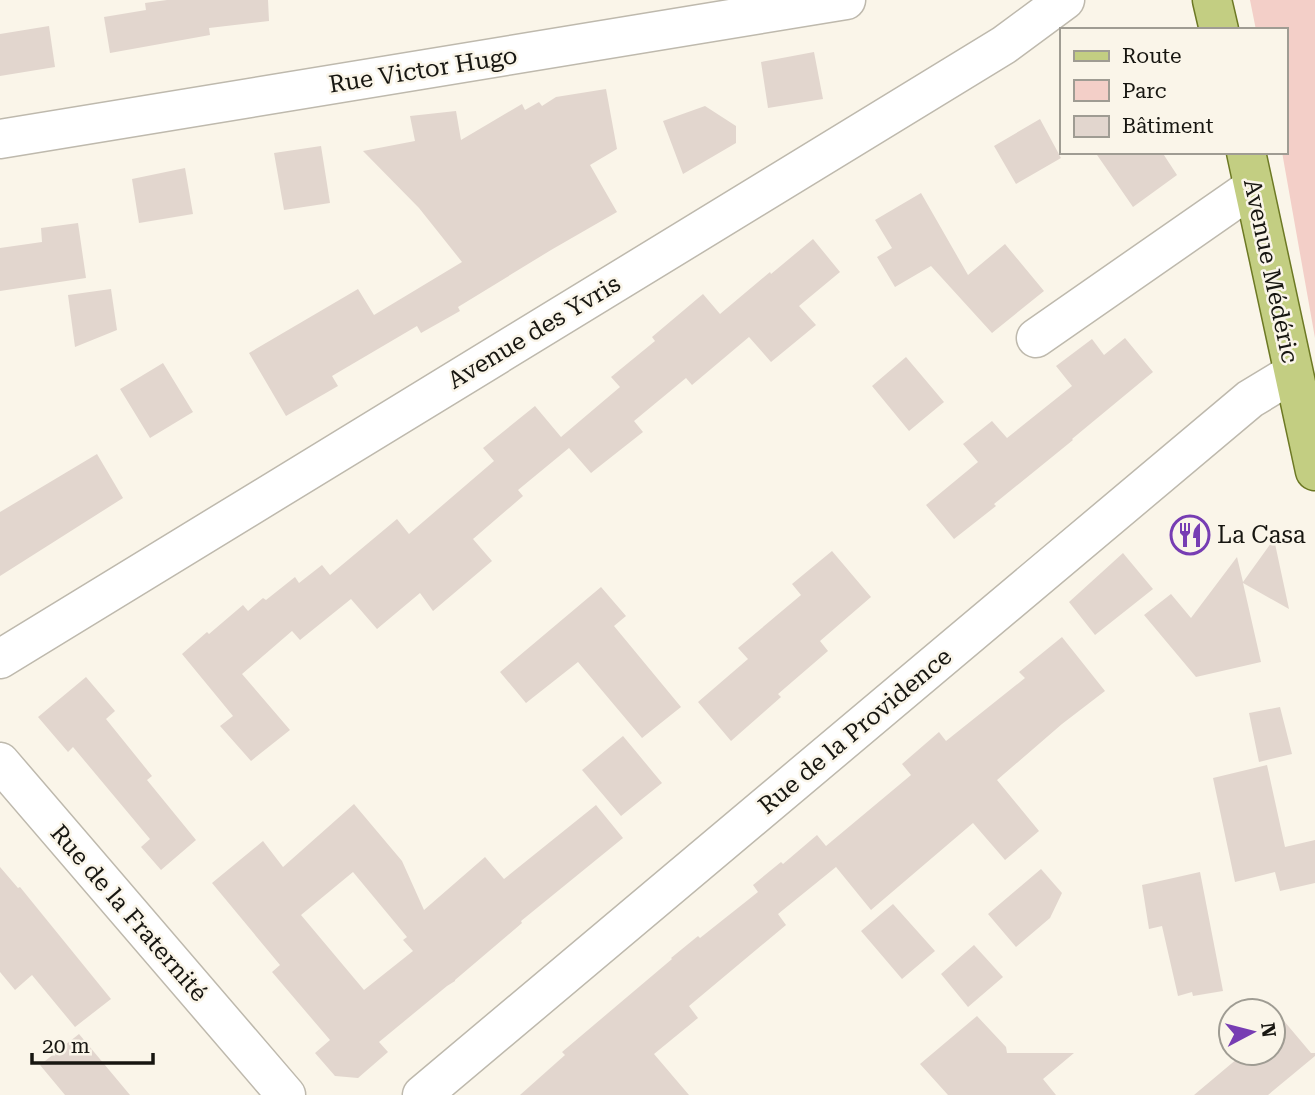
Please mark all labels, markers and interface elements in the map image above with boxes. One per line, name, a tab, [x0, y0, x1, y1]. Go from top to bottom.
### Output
legend	[1060, 28, 1287, 154]
street label: Rue Victor Hugo	[327, 41, 519, 99]
text: Route	[1122, 44, 1181, 68]
text: Parc	[1122, 79, 1167, 103]
text: Bâtiment	[1122, 114, 1214, 138]
street label: Avenue Médéric	[1238, 176, 1304, 366]
street label: Avenue des Yvris	[443, 269, 625, 395]
restaurant icon: La Casa	[1169, 514, 1211, 556]
place label: La Casa	[1217, 521, 1306, 549]
street label: Rue de la Providence	[753, 642, 957, 820]
street label: Rue de la Fraternité	[45, 819, 213, 1007]
north arrow	[1217, 997, 1287, 1067]
scale bar	[32, 1021, 152, 1066]
text: N	[1256, 1021, 1281, 1039]
text: 20 m	[42, 1034, 90, 1058]

